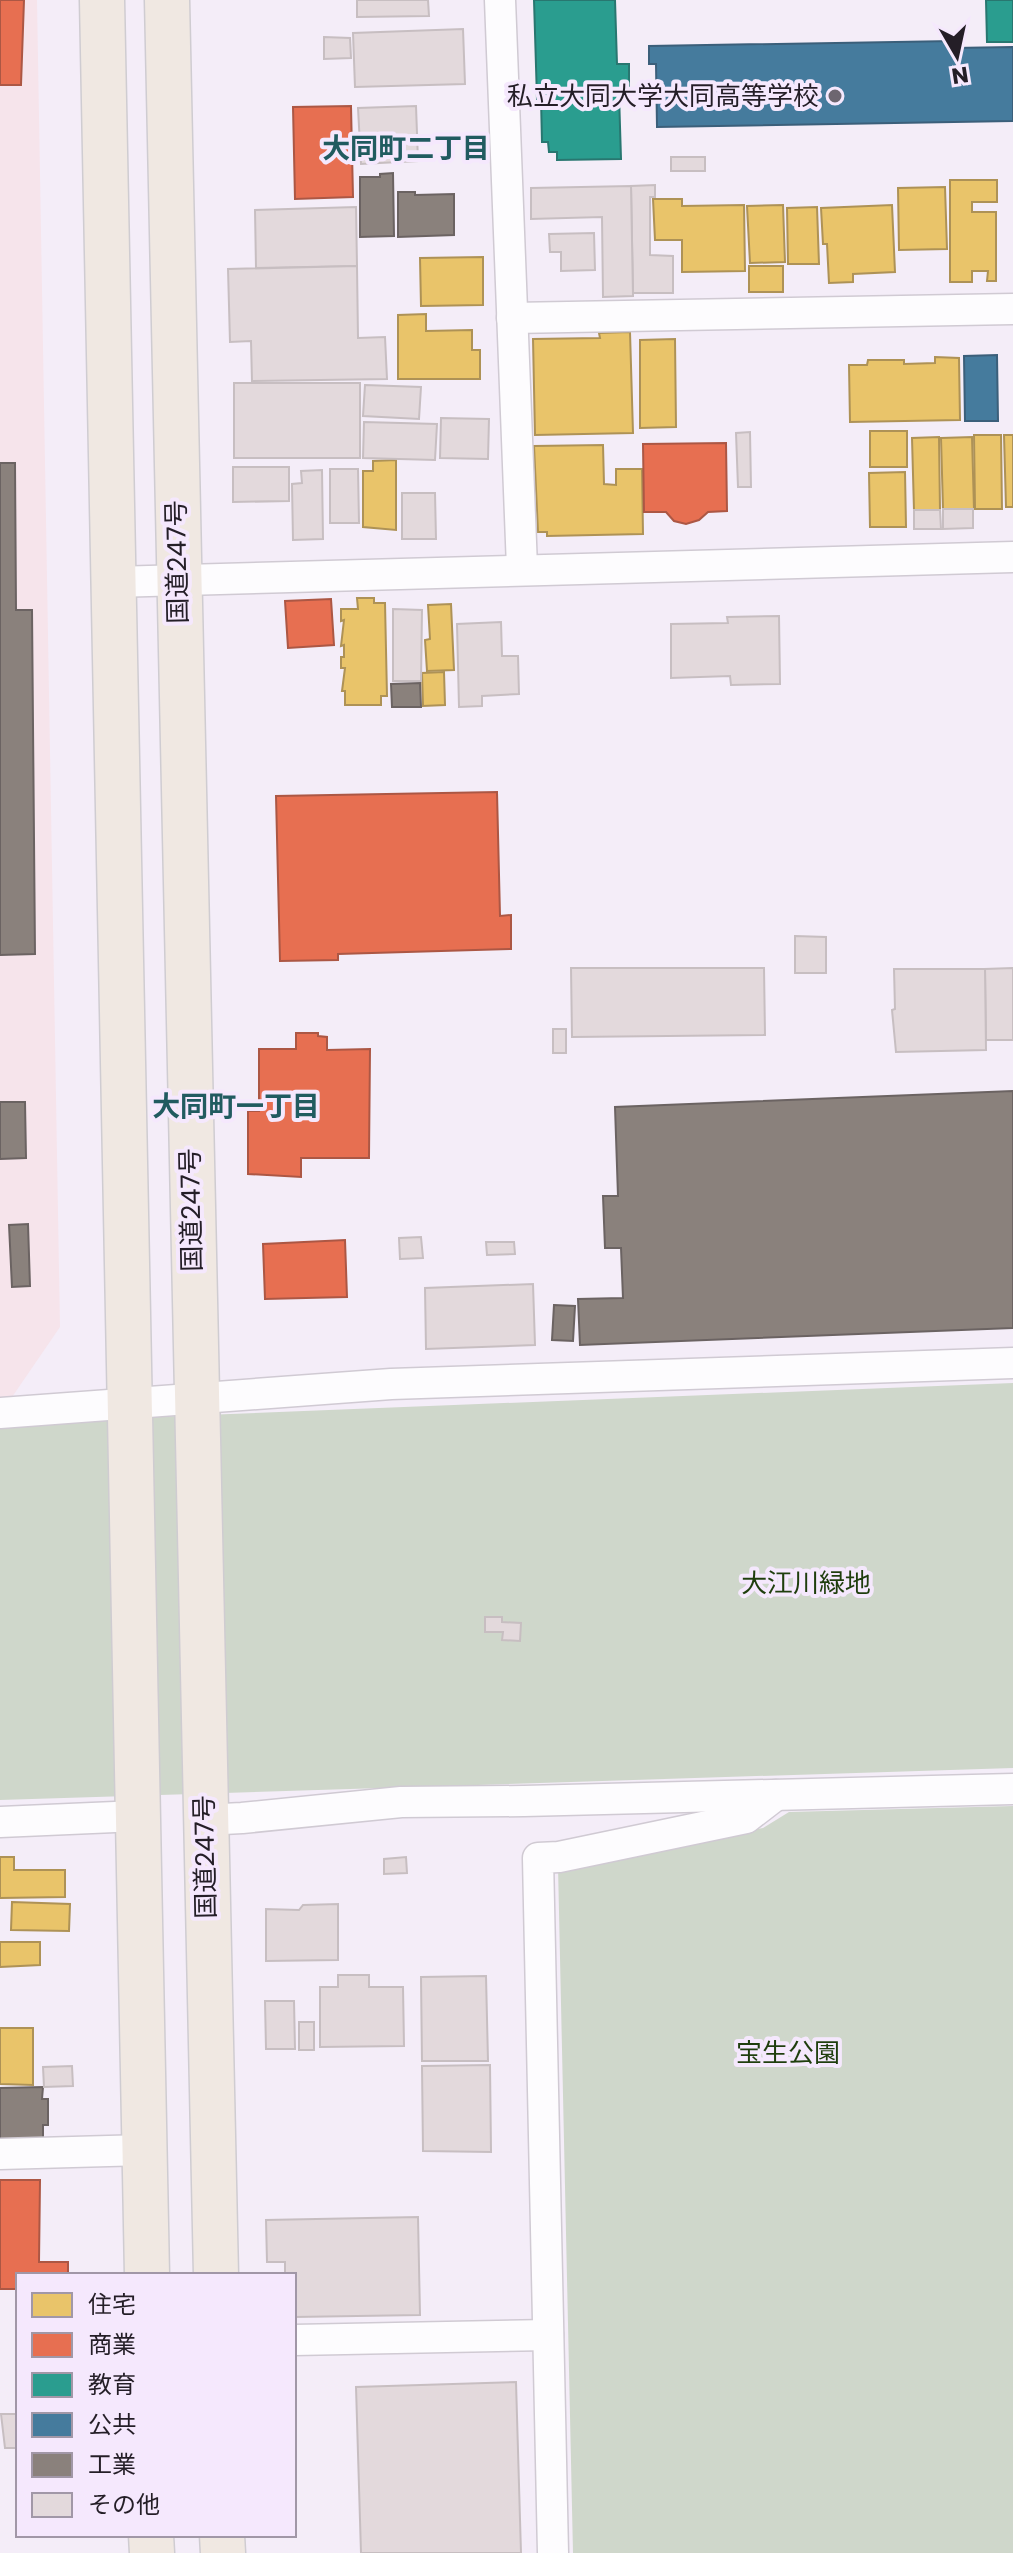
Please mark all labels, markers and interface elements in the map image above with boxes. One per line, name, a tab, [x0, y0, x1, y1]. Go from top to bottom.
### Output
north arrow	[917, 16, 997, 96]
text: N	[949, 59, 971, 92]
place label: 私立大同大学大同高等学校	[507, 78, 819, 114]
marker: 私立大同大学大同高等学校	[826, 87, 844, 105]
district label: 大同町二丁目	[322, 129, 490, 168]
street label: 国道247号	[158, 500, 196, 624]
district label: 大同町一丁目	[152, 1087, 320, 1126]
street label: 国道247号	[172, 1148, 210, 1272]
park label: 大江川緑地	[741, 1565, 871, 1601]
street label: 国道247号	[186, 1795, 224, 1919]
park label: 宝生公園	[736, 2035, 840, 2071]
legend	[16, 2273, 296, 2537]
text: 住宅	[88, 2288, 136, 2321]
text: 商業	[88, 2328, 136, 2361]
text: 教育	[88, 2368, 136, 2401]
text: 公共	[88, 2408, 136, 2441]
text: 工業	[88, 2448, 136, 2481]
text: その他	[88, 2488, 160, 2521]

